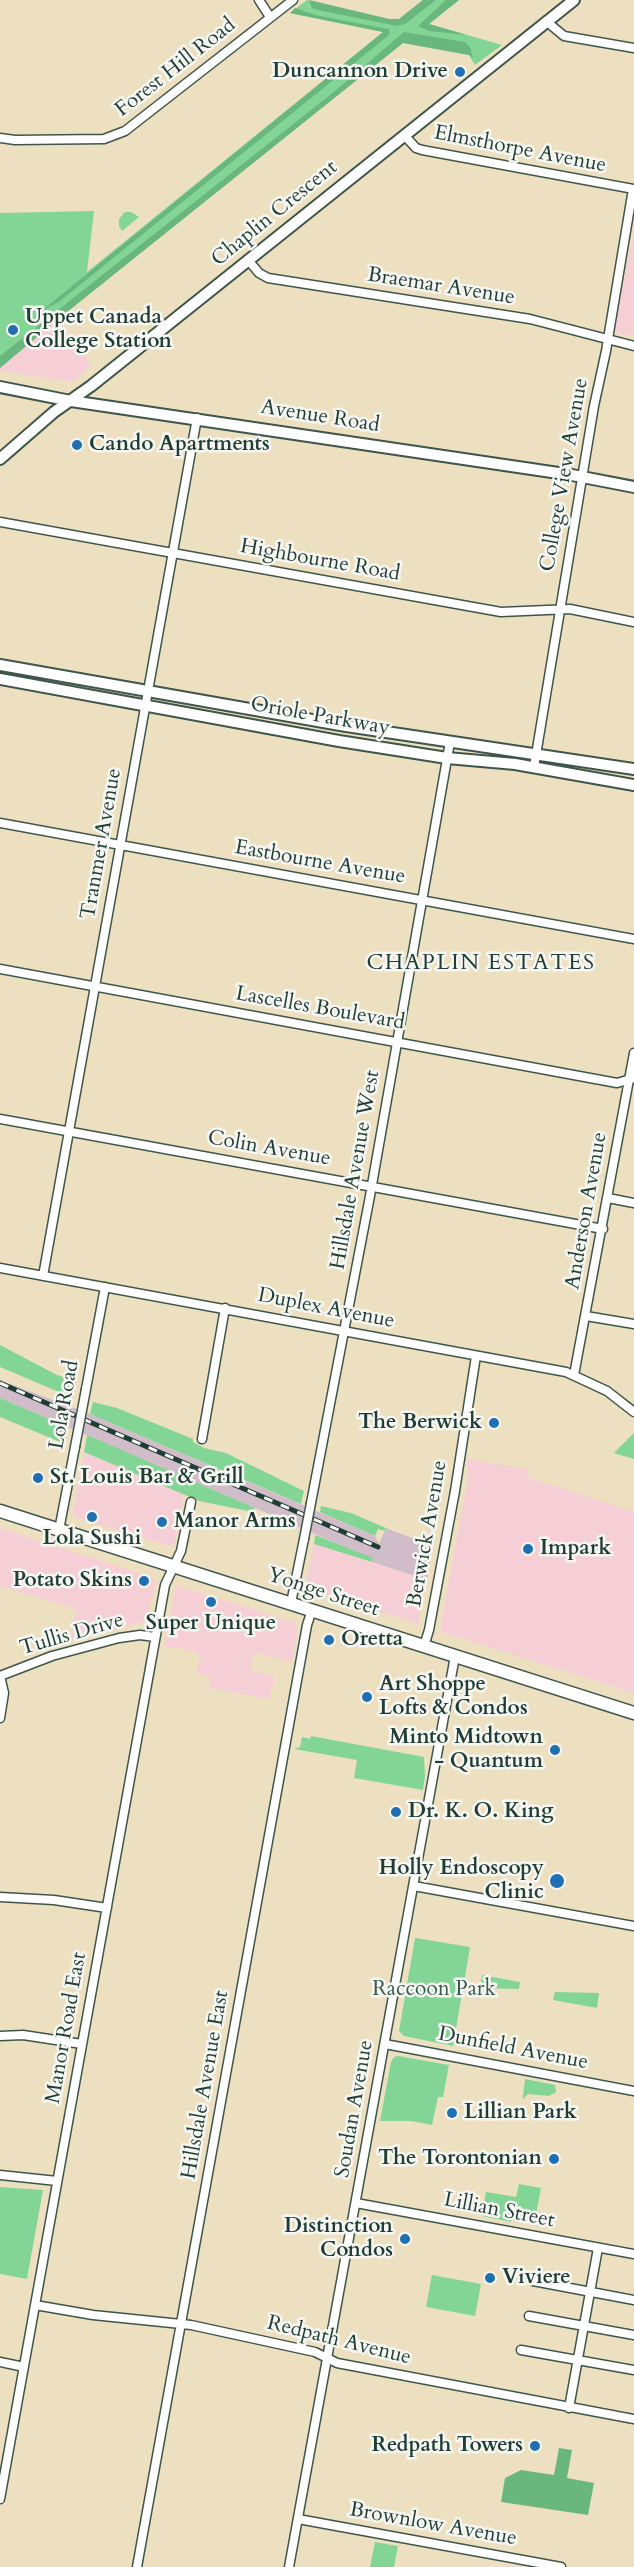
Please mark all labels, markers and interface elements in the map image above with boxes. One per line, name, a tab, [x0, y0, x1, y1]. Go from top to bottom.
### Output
street label: Forest Hill Road	[111, 13, 241, 123]
place label: Duncannon Drive	[272, 59, 448, 85]
marker: Duncannon Drive	[453, 65, 467, 79]
street label: Elmsthorpe Avenue	[432, 121, 608, 179]
street label: Chaplin Crescent	[207, 156, 343, 272]
street label: Braemar Avenue	[366, 263, 516, 311]
place label: Uppet Canada College Station	[25, 305, 172, 355]
marker: Uppet Canada College Station	[6, 323, 20, 337]
street label: College View Avenue	[536, 376, 594, 574]
street label: Avenue Road	[259, 395, 381, 439]
place label: Cando Apartments	[89, 432, 270, 458]
marker: Cando Apartments	[70, 438, 84, 452]
street label: Highbourne Road	[238, 535, 402, 587]
street label: Oriole Parkway	[248, 692, 392, 742]
street label: Tranmer Avenue	[76, 767, 128, 921]
street label: Eastbourne Avenue	[233, 836, 407, 890]
district label: CHAPLIN ESTATES	[367, 951, 595, 977]
street label: Lascelles Boulevard	[233, 982, 407, 1036]
street label: Hillsdale Avenue West	[326, 1068, 386, 1272]
street label: Colin Avenue	[206, 1126, 332, 1172]
street label: Anderson Avenue	[561, 1130, 613, 1292]
street label: Duplex Avenue	[255, 1283, 397, 1335]
street label: Lola Road	[45, 1358, 85, 1452]
place label: The Berwick	[358, 1410, 482, 1436]
marker: The Berwick	[487, 1416, 501, 1430]
street label: Berwick Avenue	[403, 1459, 453, 1609]
place label: St. Louis Bar & Grill	[50, 1465, 244, 1491]
marker: St. Louis Bar & Grill	[31, 1471, 45, 1485]
place label: Manor Arms	[174, 1509, 296, 1535]
marker: Lola Sushi	[85, 1510, 99, 1524]
marker: Manor Arms	[155, 1515, 169, 1529]
place label: Lola Sushi	[43, 1526, 141, 1552]
place label: Impark	[540, 1536, 611, 1562]
marker: Impark	[521, 1542, 535, 1556]
street label: Yonge Street	[264, 1563, 382, 1623]
place label: Potato Skins	[13, 1568, 132, 1594]
marker: Potato Skins	[137, 1574, 151, 1588]
marker: Super Unique	[204, 1595, 218, 1609]
street label: Tullis Drive	[17, 1608, 127, 1662]
place label: Super Unique	[146, 1611, 276, 1637]
place label: Oretta	[341, 1627, 403, 1653]
marker: Oretta	[322, 1633, 336, 1647]
place label: Art Shoppe Lofts & Condos	[379, 1672, 528, 1722]
marker: Art Shoppe Lofts & Condos	[360, 1690, 374, 1704]
place label: Minto Midtown - Quantum	[389, 1725, 543, 1775]
marker: Minto Midtown - Quantum	[548, 1743, 562, 1757]
place label: Dr. K. O. King	[408, 1799, 554, 1825]
marker: Dr. K. O. King	[389, 1805, 403, 1819]
place label: Holly Endoscopy Clinic	[379, 1856, 544, 1906]
marker: Holly Endoscopy Clinic	[548, 1872, 566, 1890]
street label: Manor Road East	[41, 1951, 93, 2105]
park label: Raccoon Park	[372, 1977, 496, 2003]
street label: Hillsdale Avenue East	[177, 1989, 235, 2181]
street label: Dunfield Avenue	[436, 2022, 590, 2076]
street label: Soudan Avenue	[330, 2038, 380, 2180]
place label: Lillian Park	[464, 2100, 577, 2126]
marker: Lillian Park	[445, 2106, 459, 2120]
place label: The Torontonian	[378, 2146, 542, 2172]
marker: The Torontonian	[547, 2152, 561, 2166]
street label: Lillian Street	[441, 2188, 557, 2234]
place label: Distinction Condos	[284, 2214, 393, 2264]
marker: Distinction Condos	[398, 2232, 412, 2246]
place label: Viviere	[502, 2265, 571, 2291]
marker: Viviere	[483, 2271, 497, 2285]
street label: Redpath Avenue	[264, 2311, 414, 2371]
place label: Redpath Towers	[372, 2433, 523, 2459]
marker: Redpath Towers	[528, 2439, 542, 2453]
street label: Brownlow Avenue	[347, 2498, 519, 2552]

